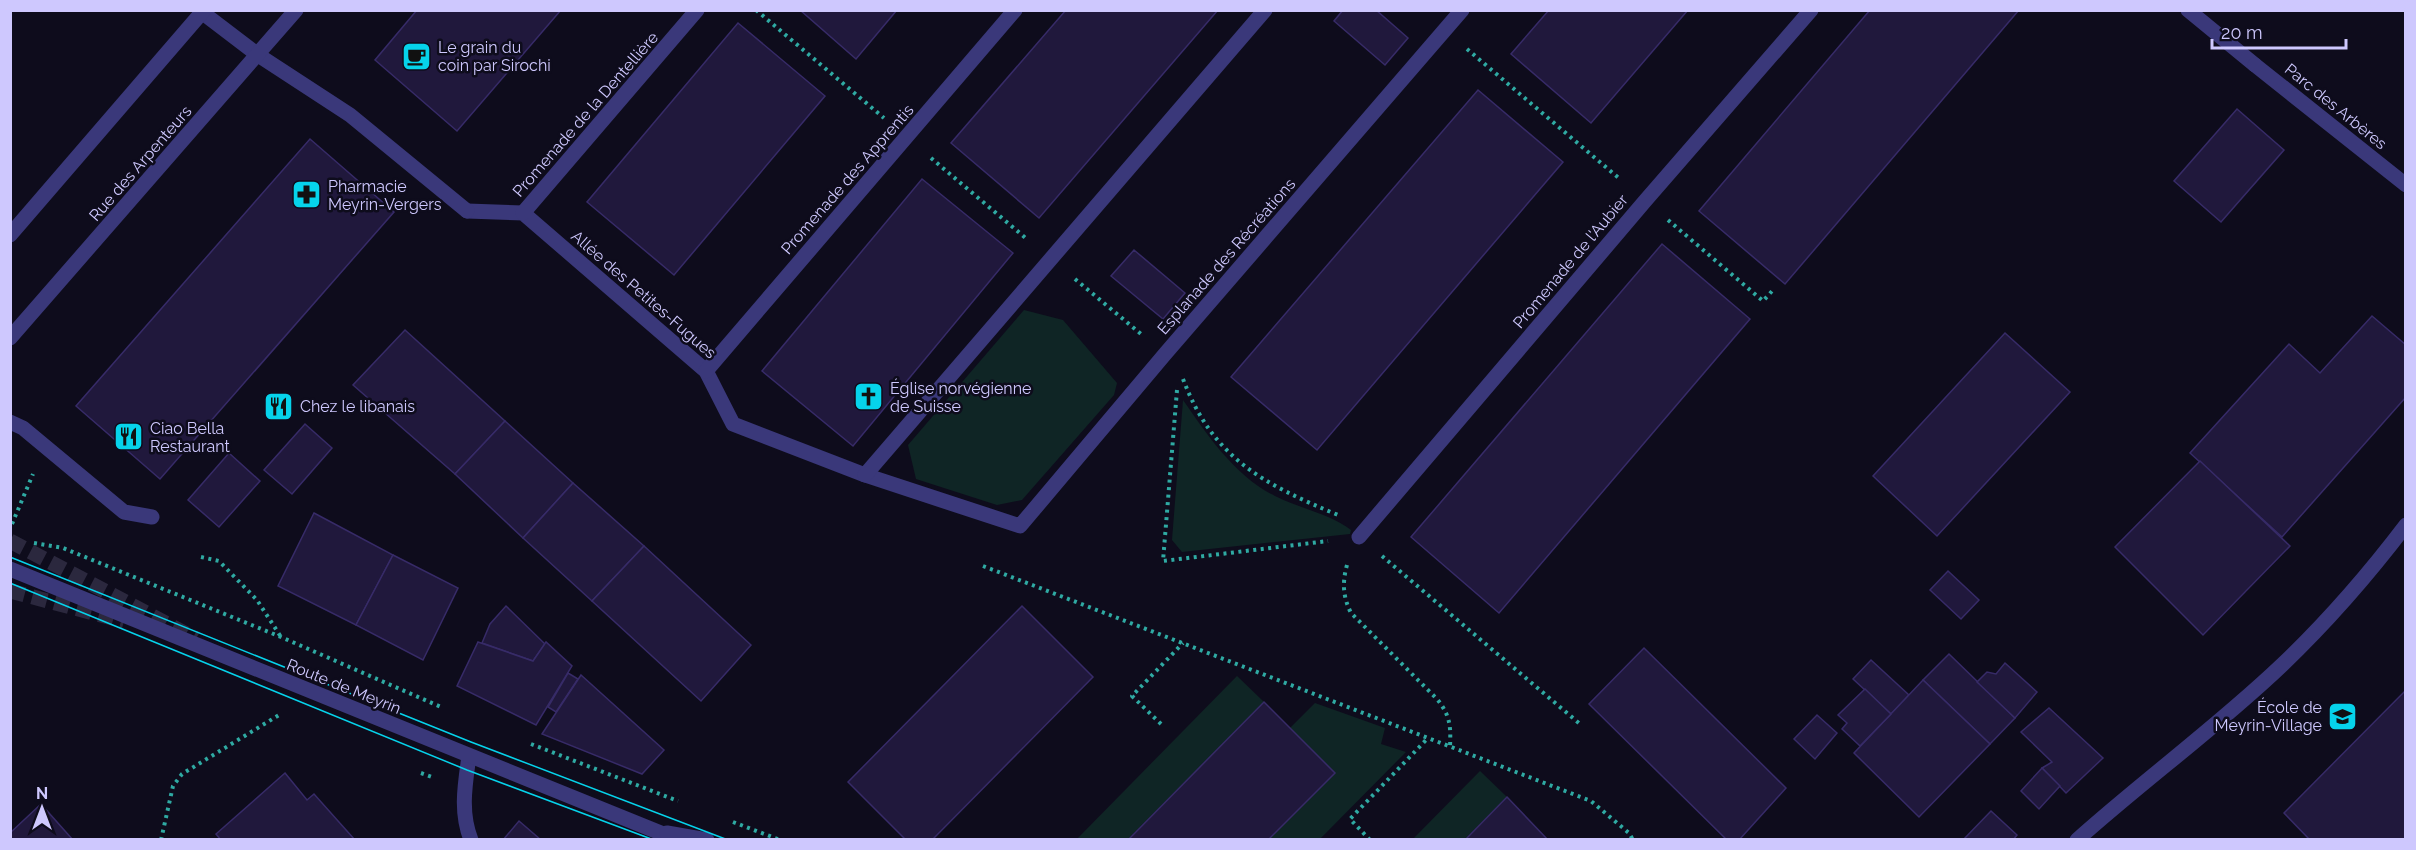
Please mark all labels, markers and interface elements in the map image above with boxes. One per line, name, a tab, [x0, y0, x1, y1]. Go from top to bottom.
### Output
scale bar	[2212, 12, 2346, 50]
text: 20 m	[2221, 22, 2263, 43]
street label: Promenade de la Dentellière	[509, 28, 662, 201]
place label: Le grain du coin par Sirochi	[438, 38, 551, 75]
cafe icon: Le grain du coin par Sirochi	[401, 40, 433, 72]
street label: Parc des Arbères	[2281, 59, 2391, 153]
street label: Promenade des Apprentis	[777, 100, 918, 258]
street label: Rue des Arpenteurs	[85, 102, 196, 225]
street label: Esplanade des Récréations	[1154, 174, 1299, 338]
place label: Pharmacie Meyrin-Vergers	[328, 177, 442, 214]
pharmacy icon: Pharmacie Meyrin-Vergers	[291, 179, 323, 211]
street label: Promenade de l'Aubier	[1509, 190, 1632, 332]
street label: Allée des Petites-Fugues	[567, 226, 720, 363]
place label: Église norvégienne de Suisse	[890, 378, 1031, 416]
church icon: Église norvégienne de Suisse	[853, 381, 885, 413]
restaurant icon: Chez le libanais	[263, 390, 295, 422]
place label: Chez le libanais	[300, 397, 415, 416]
place label: Ciao Bella Restaurant	[150, 419, 230, 456]
restaurant icon: Ciao Bella Restaurant	[113, 421, 145, 453]
street label: Route de Meyrin	[284, 655, 404, 718]
place label: École de Meyrin-Village	[2215, 697, 2322, 735]
school or university icon: École de Meyrin-Village	[2327, 700, 2359, 732]
north arrow	[12, 778, 72, 838]
text: N	[36, 784, 48, 803]

